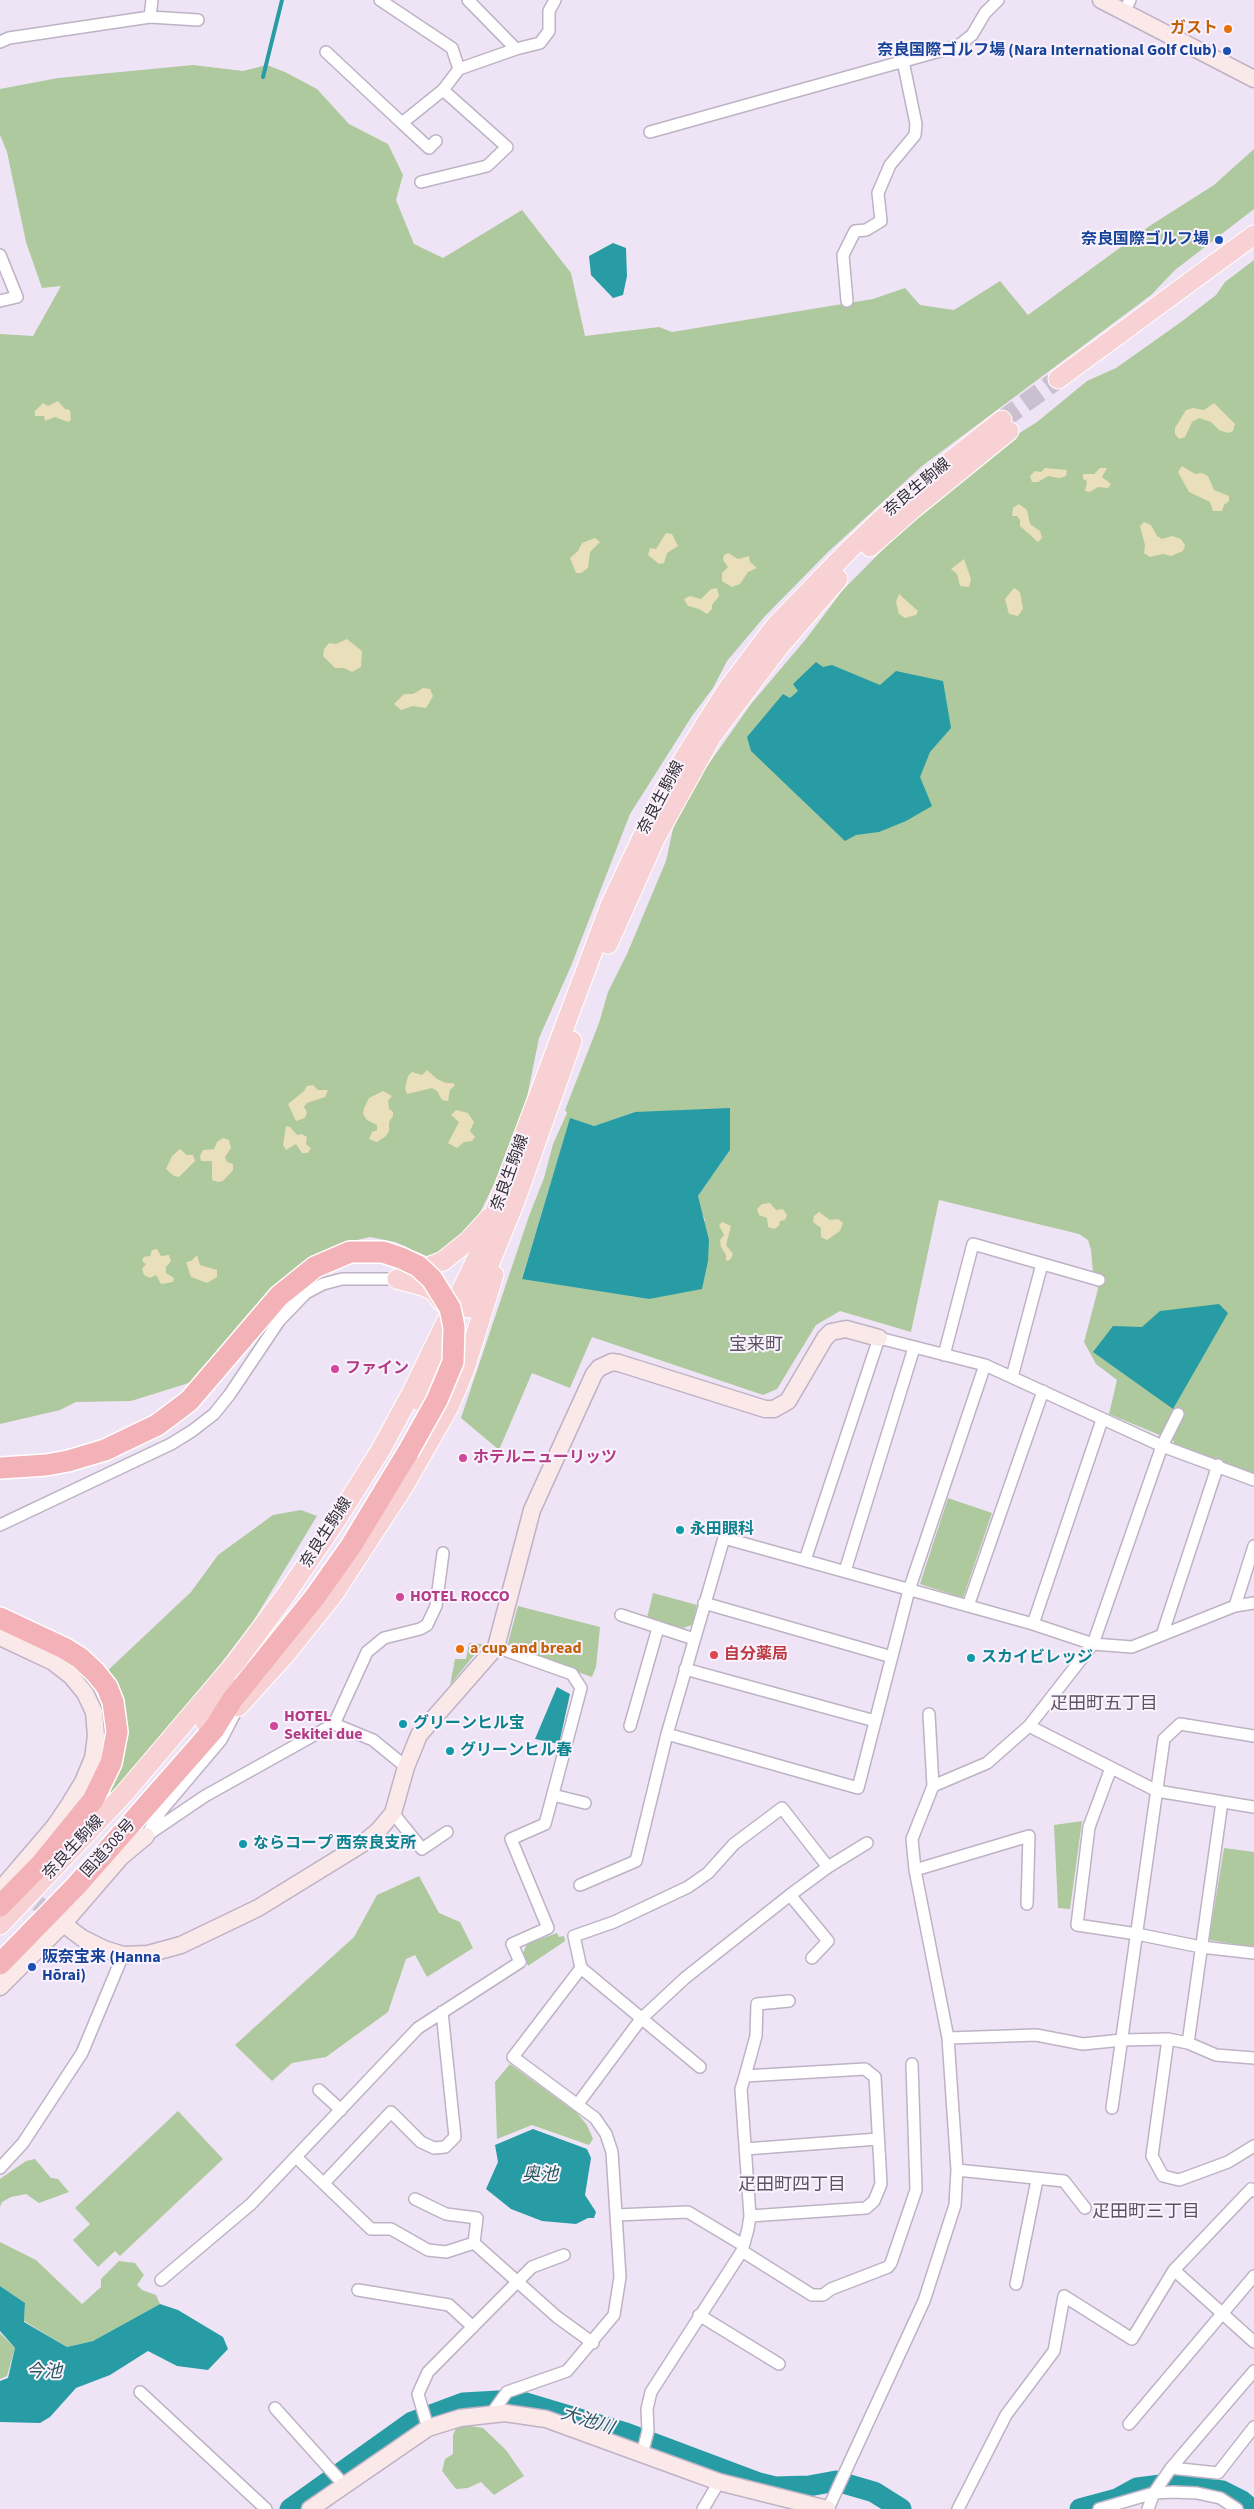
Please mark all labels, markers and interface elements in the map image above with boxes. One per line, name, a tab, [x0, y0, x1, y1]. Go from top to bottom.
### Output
place label: ガスト	[1170, 19, 1218, 39]
marker: ガスト	[1222, 23, 1234, 35]
place label: 奈良国際ゴルフ場 (Nara International Golf Club)	[877, 41, 1217, 61]
marker: 奈良国際ゴルフ場 (Nara International Golf Club)	[1221, 45, 1233, 57]
place label: 奈良国際ゴルフ場	[1081, 230, 1209, 250]
marker: 奈良国際ゴルフ場	[1213, 234, 1225, 246]
street label: 奈良生駒線	[881, 455, 955, 521]
street label: 奈良生駒線	[635, 758, 689, 838]
street label: 奈良生駒線	[488, 1132, 534, 1214]
district label: 宝来町	[729, 1335, 783, 1357]
place label: ファイン	[345, 1359, 409, 1379]
marker: ファイン	[329, 1363, 341, 1375]
place label: ホテルニューリッツ	[473, 1448, 617, 1468]
marker: ホテルニューリッツ	[457, 1452, 469, 1464]
street label: 奈良生駒線	[297, 1494, 357, 1572]
place label: 永田眼科	[690, 1520, 754, 1540]
marker: 永田眼科	[674, 1524, 686, 1536]
place label: HOTEL ROCCO	[410, 1587, 510, 1607]
marker: HOTEL ROCCO	[394, 1591, 406, 1603]
place label: a cup and bread	[470, 1639, 582, 1659]
marker: a cup and bread	[454, 1643, 466, 1655]
place label: 自分薬局	[724, 1645, 788, 1665]
place label: スカイビレッジ	[981, 1648, 1093, 1668]
marker: 自分薬局	[708, 1649, 720, 1661]
marker: スカイビレッジ	[965, 1652, 977, 1664]
district label: 疋田町五丁目	[1050, 1694, 1158, 1716]
place label: HOTEL Sekitei due	[284, 1707, 363, 1745]
place label: グリーンヒル宝	[413, 1714, 525, 1734]
marker: グリーンヒル宝	[397, 1718, 409, 1730]
marker: HOTEL Sekitei due	[268, 1720, 280, 1732]
place label: グリーンヒル春	[460, 1741, 572, 1761]
marker: グリーンヒル春	[444, 1745, 456, 1757]
street label: 奈良生駒線	[40, 1812, 108, 1884]
street label: 国道308号	[78, 1816, 140, 1882]
place label: ならコープ 西奈良支所	[253, 1834, 416, 1854]
marker: ならコープ 西奈良支所	[237, 1838, 249, 1850]
place label: 阪奈宝来 (Hanna Hōrai)	[42, 1948, 161, 1986]
marker: 阪奈宝来 (Hanna Hōrai)	[26, 1961, 38, 1973]
water label: 奥池	[522, 2165, 558, 2187]
district label: 疋田町四丁目	[738, 2175, 846, 2197]
district label: 疋田町三丁目	[1092, 2202, 1200, 2224]
water label: 今池	[26, 2362, 62, 2384]
water label: 大池川	[558, 2404, 616, 2440]

